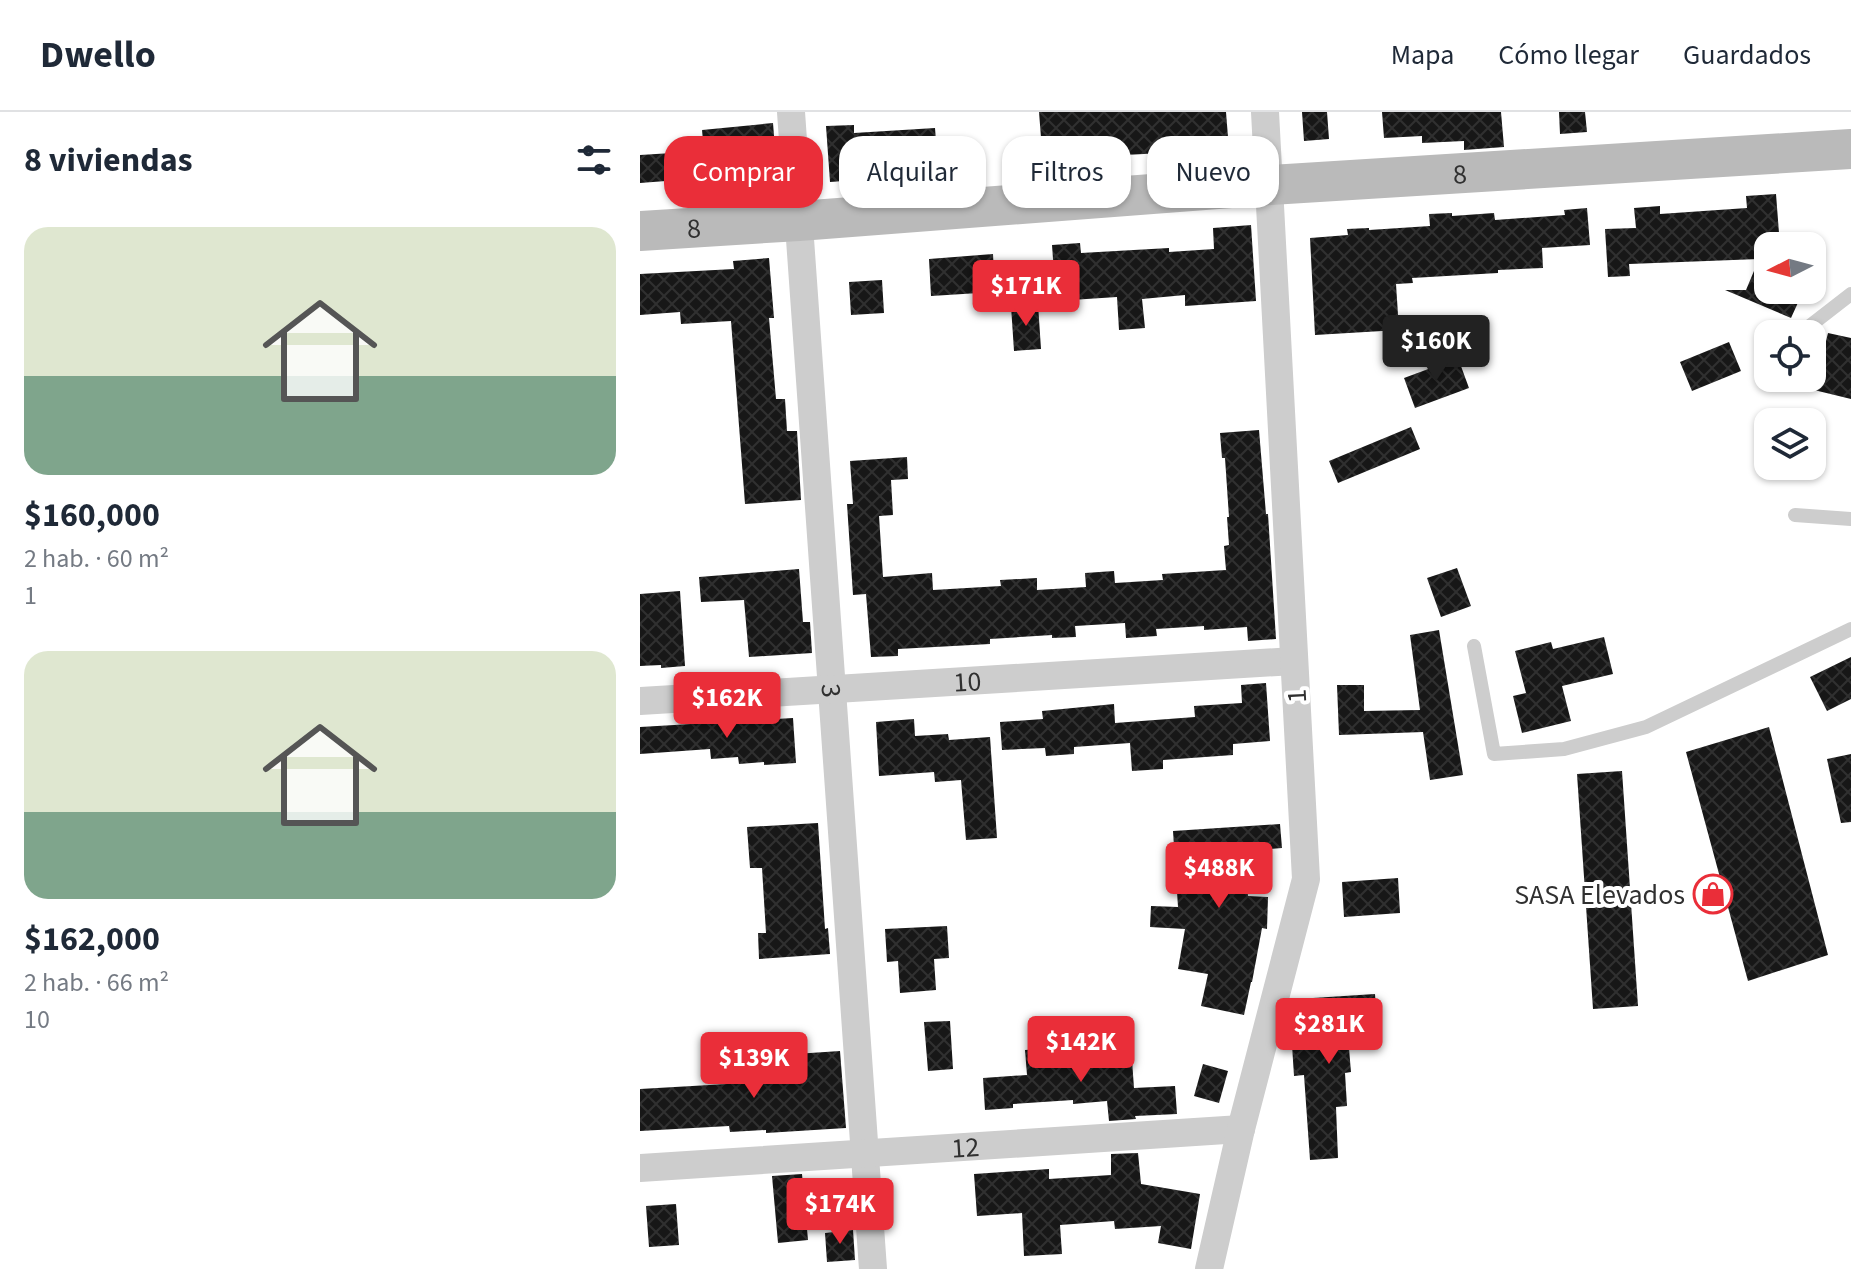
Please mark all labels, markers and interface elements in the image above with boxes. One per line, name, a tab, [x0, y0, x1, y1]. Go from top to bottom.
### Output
text: Dwello	[40, 28, 156, 82]
text: Mapa	[1391, 35, 1454, 75]
text: Cómo llegar	[1498, 35, 1639, 75]
text: Guardados	[1683, 35, 1811, 75]
text: 8 viviendas	[24, 136, 193, 185]
chip: Comprar	[664, 136, 823, 208]
chip: Alquilar	[839, 136, 986, 208]
chip: Filtros	[1002, 136, 1131, 208]
chip: Nuevo	[1147, 136, 1279, 208]
icon: filters	[572, 138, 616, 182]
street label: 8	[1452, 154, 1468, 195]
street label: 8	[686, 208, 702, 249]
north arrow	[1754, 232, 1826, 304]
map controls	[1754, 232, 1826, 480]
pin: $171K	[970, 260, 1082, 328]
text: $171K	[991, 267, 1061, 304]
icon: home	[248, 279, 392, 423]
pin: $160K	[1380, 315, 1492, 383]
button: locate	[1754, 320, 1826, 392]
text: $160K	[1401, 322, 1471, 359]
button: layers	[1754, 408, 1826, 480]
text: $160,000	[24, 491, 160, 540]
text: 2 hab. · 60 m²	[24, 540, 169, 577]
text: 1	[24, 577, 37, 614]
street label: 10	[952, 661, 983, 703]
pin: $162K	[671, 672, 783, 740]
text: $162K	[692, 679, 762, 716]
street label: 3	[811, 682, 851, 699]
street label: 1	[1277, 688, 1317, 704]
icon: home	[248, 703, 392, 847]
pin: $488K	[1163, 842, 1275, 910]
text: $488K	[1184, 849, 1254, 886]
shop icon: SASA Elevados	[1692, 873, 1734, 915]
place label: SASA Elevados	[1514, 875, 1685, 915]
text: $162,000	[24, 915, 160, 964]
text: 2 hab. · 66 m²	[24, 964, 169, 1001]
pin: $281K	[1273, 998, 1385, 1066]
text: 10	[24, 1001, 50, 1038]
text: $281K	[1294, 1005, 1364, 1042]
pin: $142K	[1025, 1016, 1137, 1084]
text: $142K	[1046, 1023, 1116, 1060]
pin: $139K	[698, 1032, 810, 1100]
text: $139K	[719, 1039, 789, 1076]
street label: 12	[950, 1127, 981, 1169]
pin: $174K	[784, 1178, 896, 1246]
text: $174K	[805, 1185, 875, 1222]

